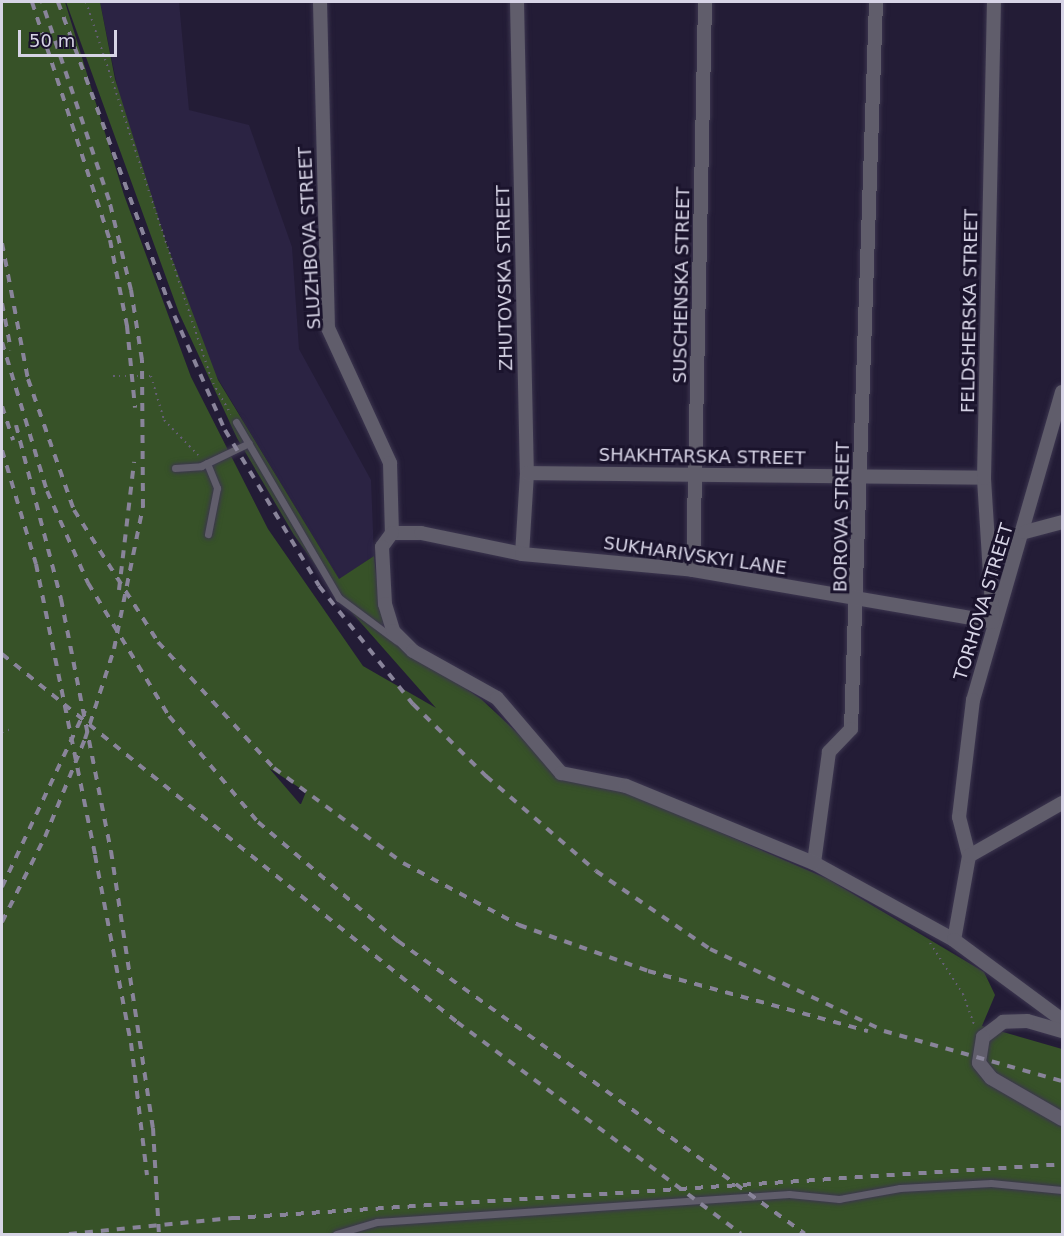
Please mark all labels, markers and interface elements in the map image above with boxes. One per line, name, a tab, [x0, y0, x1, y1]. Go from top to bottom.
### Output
scale bar	[21, 18, 120, 56]
text: 50 m	[29, 30, 75, 51]
street label: SLUZHBOVA STREET	[294, 146, 326, 330]
street label: ZHUTOVSKA STREET	[493, 185, 517, 371]
street label: SUSCHENSKA STREET	[669, 187, 695, 383]
street label: FELDSHERSKA STREET	[957, 209, 983, 413]
street label: BOROVA STREET	[830, 442, 854, 592]
street label: SHAKHTARSKA STREET	[599, 444, 805, 470]
street label: TORHOVA STREET	[950, 521, 1018, 683]
street label: SUKHARIVSKYI LANE	[602, 532, 788, 580]

